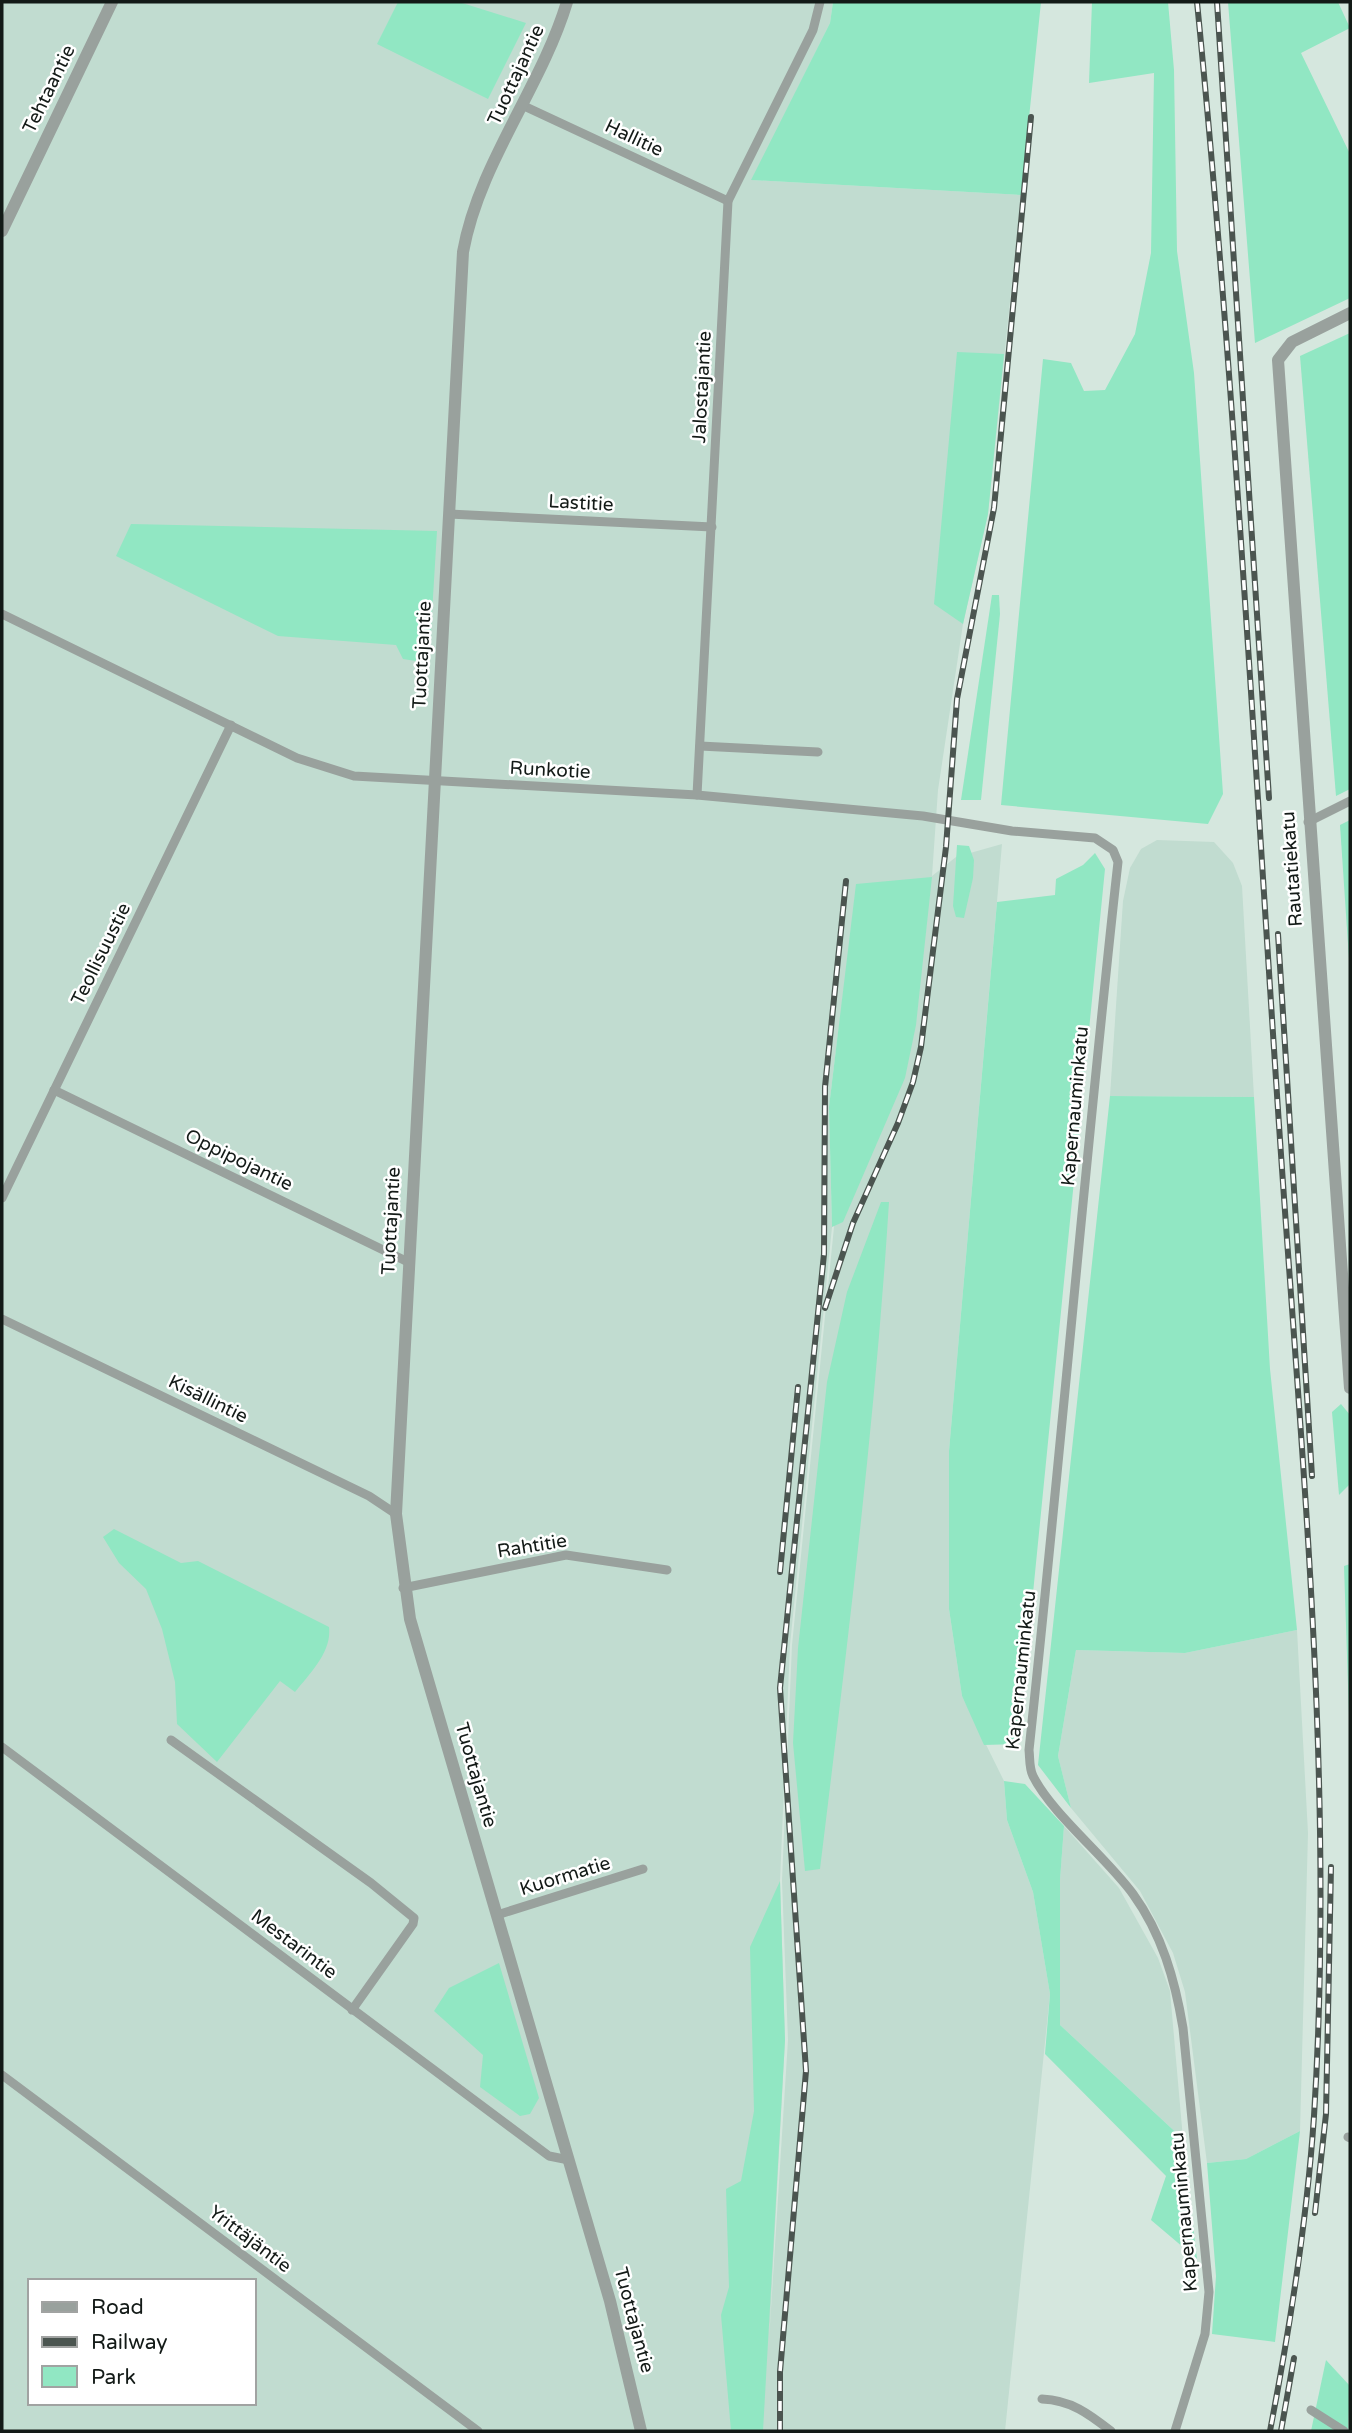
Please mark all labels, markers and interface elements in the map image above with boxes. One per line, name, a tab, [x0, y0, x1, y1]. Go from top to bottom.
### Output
street label: Tuottajantie	[483, 21, 549, 129]
street label: Tehtaantie	[18, 41, 80, 137]
street label: Hallitie	[601, 115, 667, 161]
street label: Jalostajantie	[688, 330, 716, 444]
street label: Lastitie	[548, 490, 614, 516]
street label: Tuottajantie	[408, 600, 436, 710]
street label: Runkotie	[509, 757, 591, 783]
street label: Rautatiekatu	[1277, 811, 1307, 927]
street label: Teollisuustie	[67, 899, 135, 1009]
street label: Kapernauminkatu	[1057, 1025, 1093, 1187]
street label: Oppipojantie	[182, 1124, 296, 1196]
street label: Tuottajantie	[377, 1166, 405, 1276]
street label: Kisällintie	[165, 1370, 251, 1428]
street label: Rahtitie	[496, 1530, 568, 1562]
street label: Kapernauminkatu	[1002, 1589, 1040, 1751]
street label: Tuottajantie	[451, 1720, 501, 1830]
street label: Kuormatie	[517, 1852, 613, 1900]
street label: Mestarintie	[247, 1905, 341, 1983]
street label: Kapernauminkatu	[1166, 2131, 1202, 2293]
street label: Yrittäjäntie	[204, 2201, 296, 2277]
street label: Tuottajantie	[609, 2265, 659, 2375]
legend	[28, 2279, 256, 2405]
text: Road	[91, 2295, 144, 2320]
text: Railway	[91, 2330, 168, 2355]
text: Park	[91, 2365, 136, 2390]

